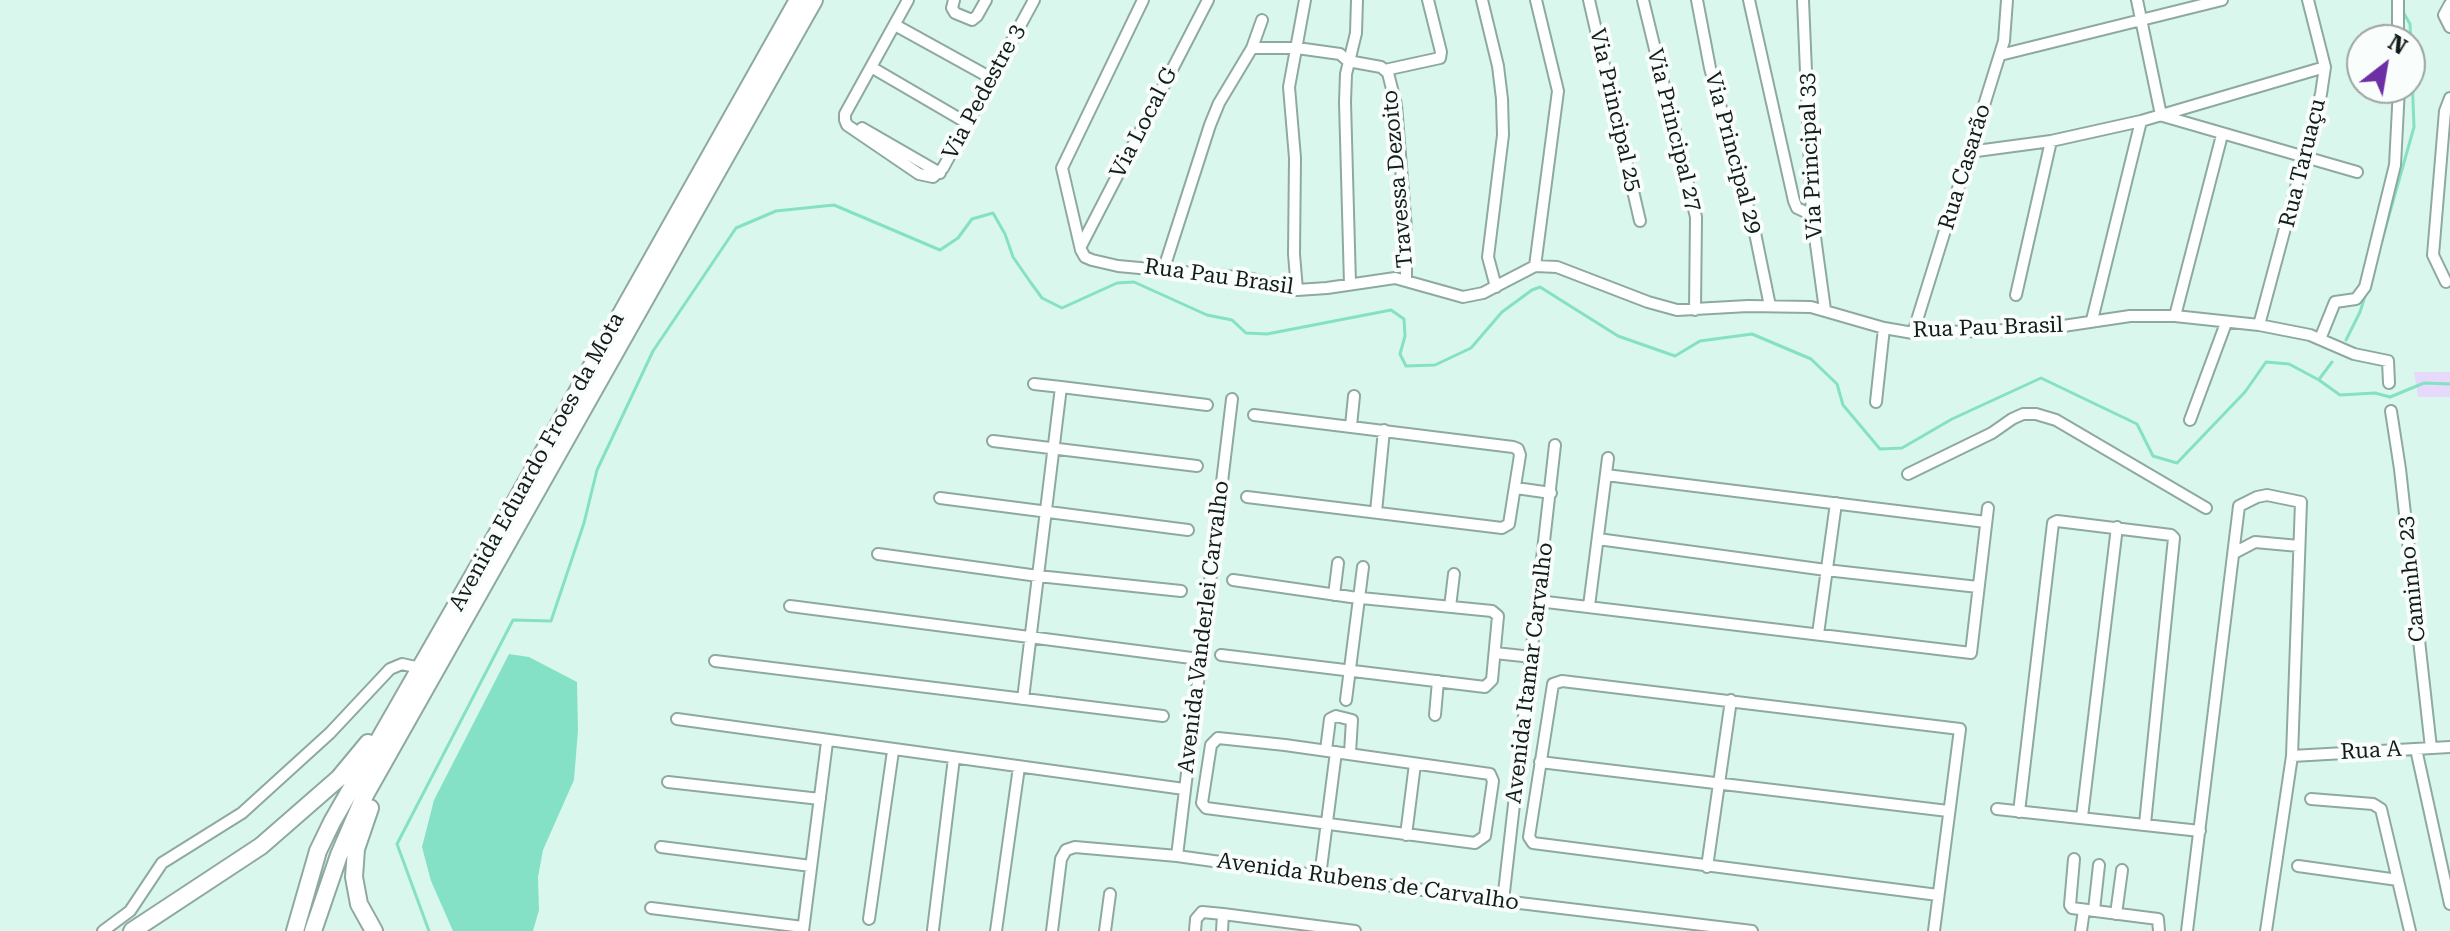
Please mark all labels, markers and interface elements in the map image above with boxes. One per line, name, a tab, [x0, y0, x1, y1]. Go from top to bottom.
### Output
street label: Via Pedestre 3	[937, 20, 1031, 164]
north arrow	[2346, 24, 2426, 104]
street label: Via Principal 25	[1583, 26, 1647, 194]
text: N	[2384, 30, 2411, 60]
street label: Via Principal 27	[1641, 46, 1707, 214]
street label: Via Local G	[1105, 63, 1183, 183]
street label: Via Principal 29	[1699, 69, 1767, 237]
street label: Via Principal 33	[1793, 72, 1829, 240]
street label: Travessa Dezoito	[1377, 89, 1419, 269]
street label: Rua Taruaçu	[2274, 96, 2332, 230]
street label: Rua Casarão	[1933, 101, 1997, 233]
street label: Rua Pau Brasil	[1143, 253, 1295, 301]
street label: Avenida Eduardo Froes da Mota	[444, 308, 630, 616]
street label: Rua Pau Brasil	[1912, 312, 2064, 344]
street label: Avenida Vanderlei Carvalho	[1173, 479, 1235, 775]
street label: Caminho 23	[2392, 515, 2432, 643]
street label: Avenida Itamar Carvalho	[1501, 541, 1559, 805]
street label: Rua A	[2340, 736, 2402, 766]
street label: Avenida Rubens de Carvalho	[1215, 848, 1521, 916]

